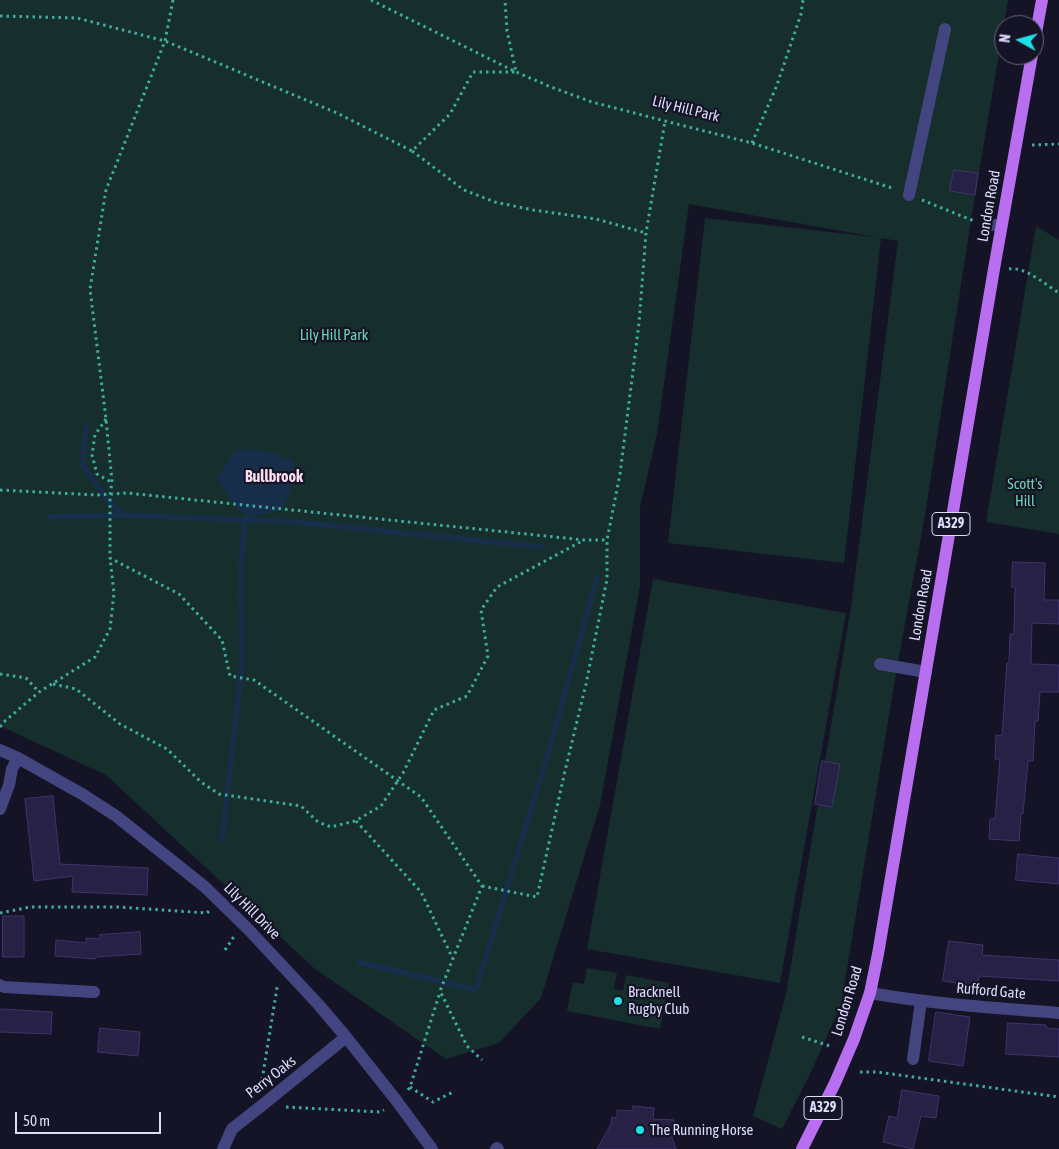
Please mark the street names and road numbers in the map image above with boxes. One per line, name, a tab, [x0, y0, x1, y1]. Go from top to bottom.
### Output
street label: Lily Hill Park	[651, 92, 721, 126]
street label: London Road	[974, 169, 1004, 243]
road number: A329	[932, 512, 970, 536]
street label: London Road	[906, 568, 936, 642]
street label: Lily Hill Drive	[220, 879, 284, 943]
street label: London Road	[828, 964, 866, 1038]
street label: Rufford Gate	[956, 979, 1026, 1003]
street label: Perry Oaks	[242, 1052, 300, 1102]
road number: A329	[804, 1096, 842, 1120]

